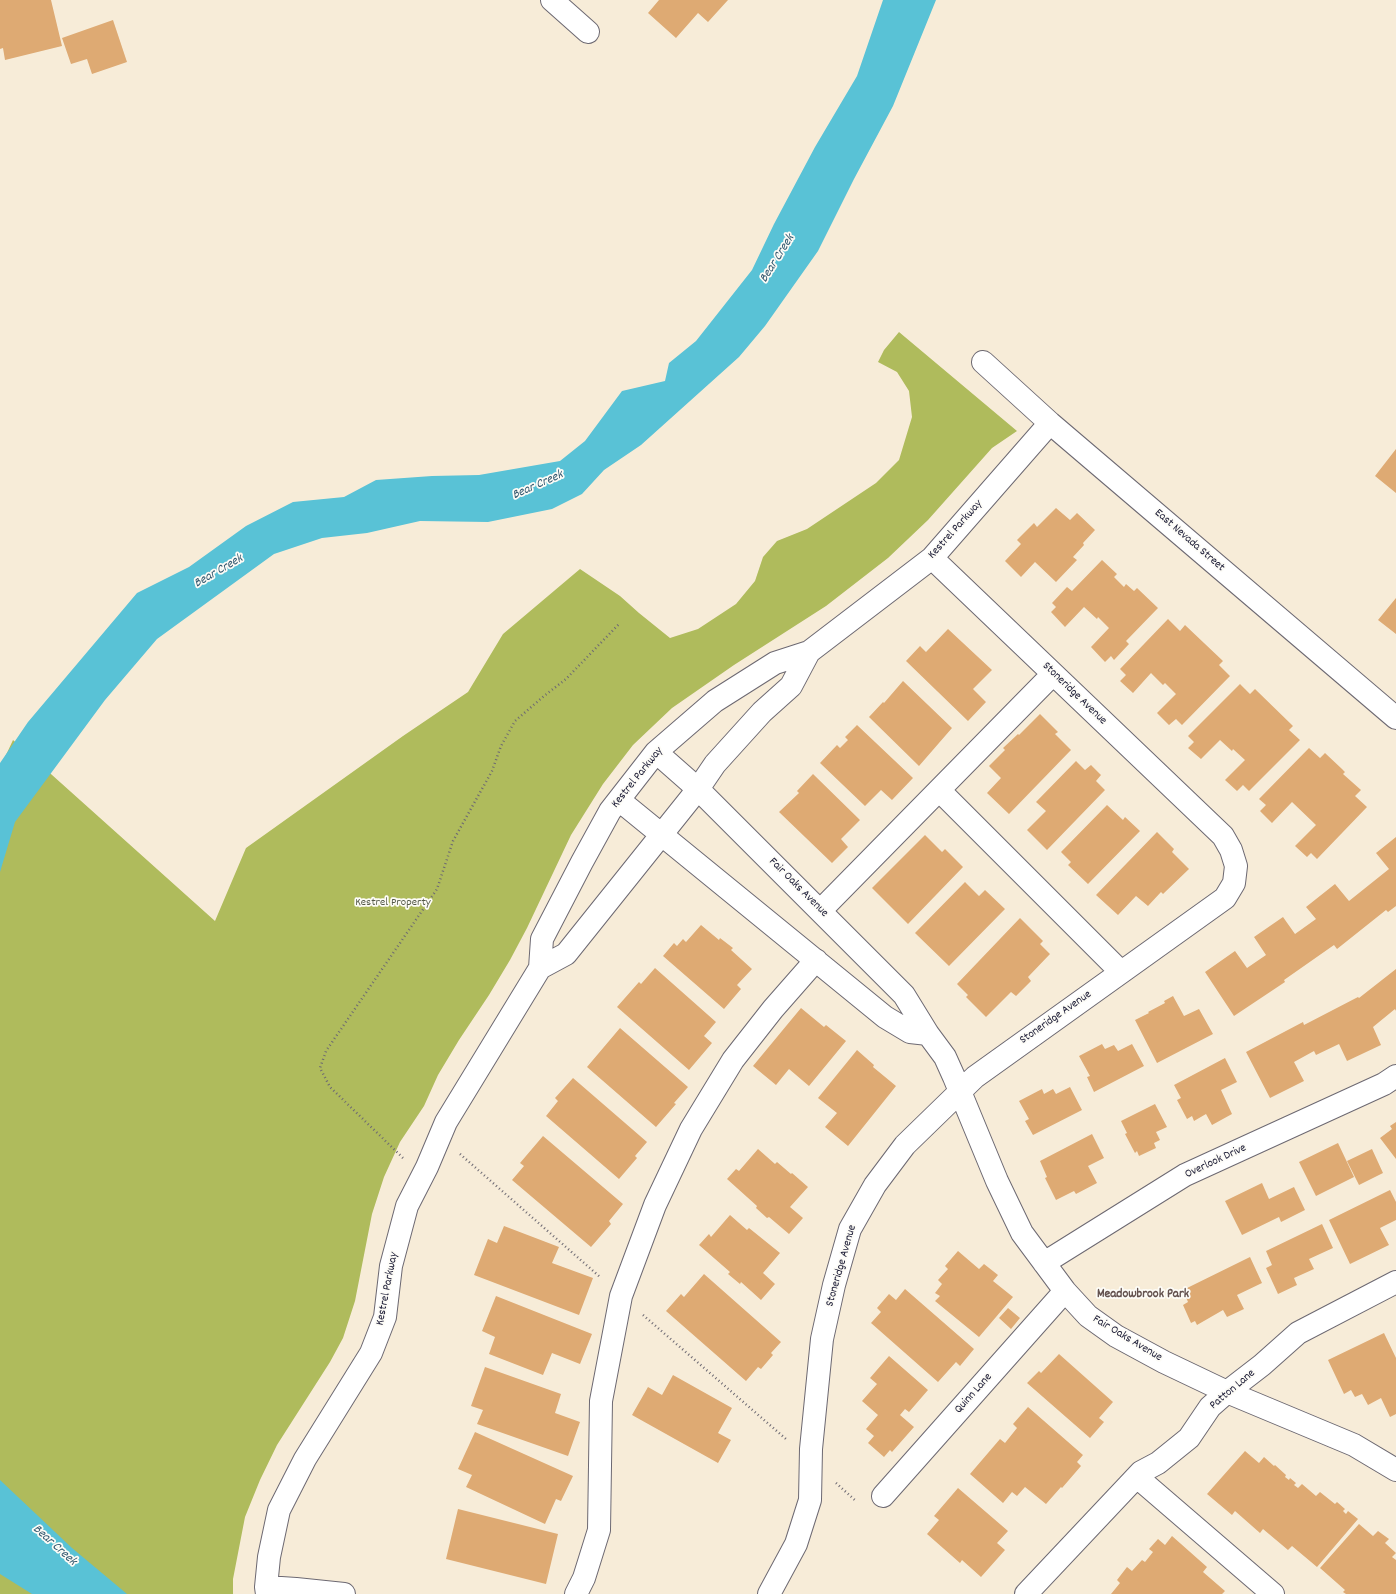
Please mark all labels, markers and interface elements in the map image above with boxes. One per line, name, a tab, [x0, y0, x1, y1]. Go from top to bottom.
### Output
water label: Bear Creek	[757, 232, 799, 286]
water label: Bear Creek	[510, 468, 566, 504]
street label: Kestrel Parkway	[926, 498, 986, 562]
street label: East Nevada Street	[1151, 507, 1227, 575]
water label: Bear Creek	[192, 552, 246, 592]
street label: Stoneridge Avenue	[1039, 660, 1109, 728]
street label: Kestrel Parkway	[609, 745, 667, 811]
street label: Fair Oaks Avenue	[765, 855, 831, 921]
park label: Kestrel Property	[355, 896, 431, 910]
street label: Stoneridge Avenue	[1017, 988, 1095, 1048]
street label: Overlook Drive	[1183, 1142, 1249, 1182]
street label: Stoneridge Avenue	[823, 1224, 861, 1308]
street label: Kestrel Parkway	[374, 1251, 402, 1327]
district label: Meadowbrook Park	[1097, 1287, 1189, 1303]
street label: Fair Oaks Avenue	[1090, 1313, 1164, 1365]
street label: Patton Lane	[1207, 1367, 1259, 1413]
street label: Quinn Lane	[952, 1371, 996, 1417]
water label: Bear Creek	[29, 1522, 79, 1570]

